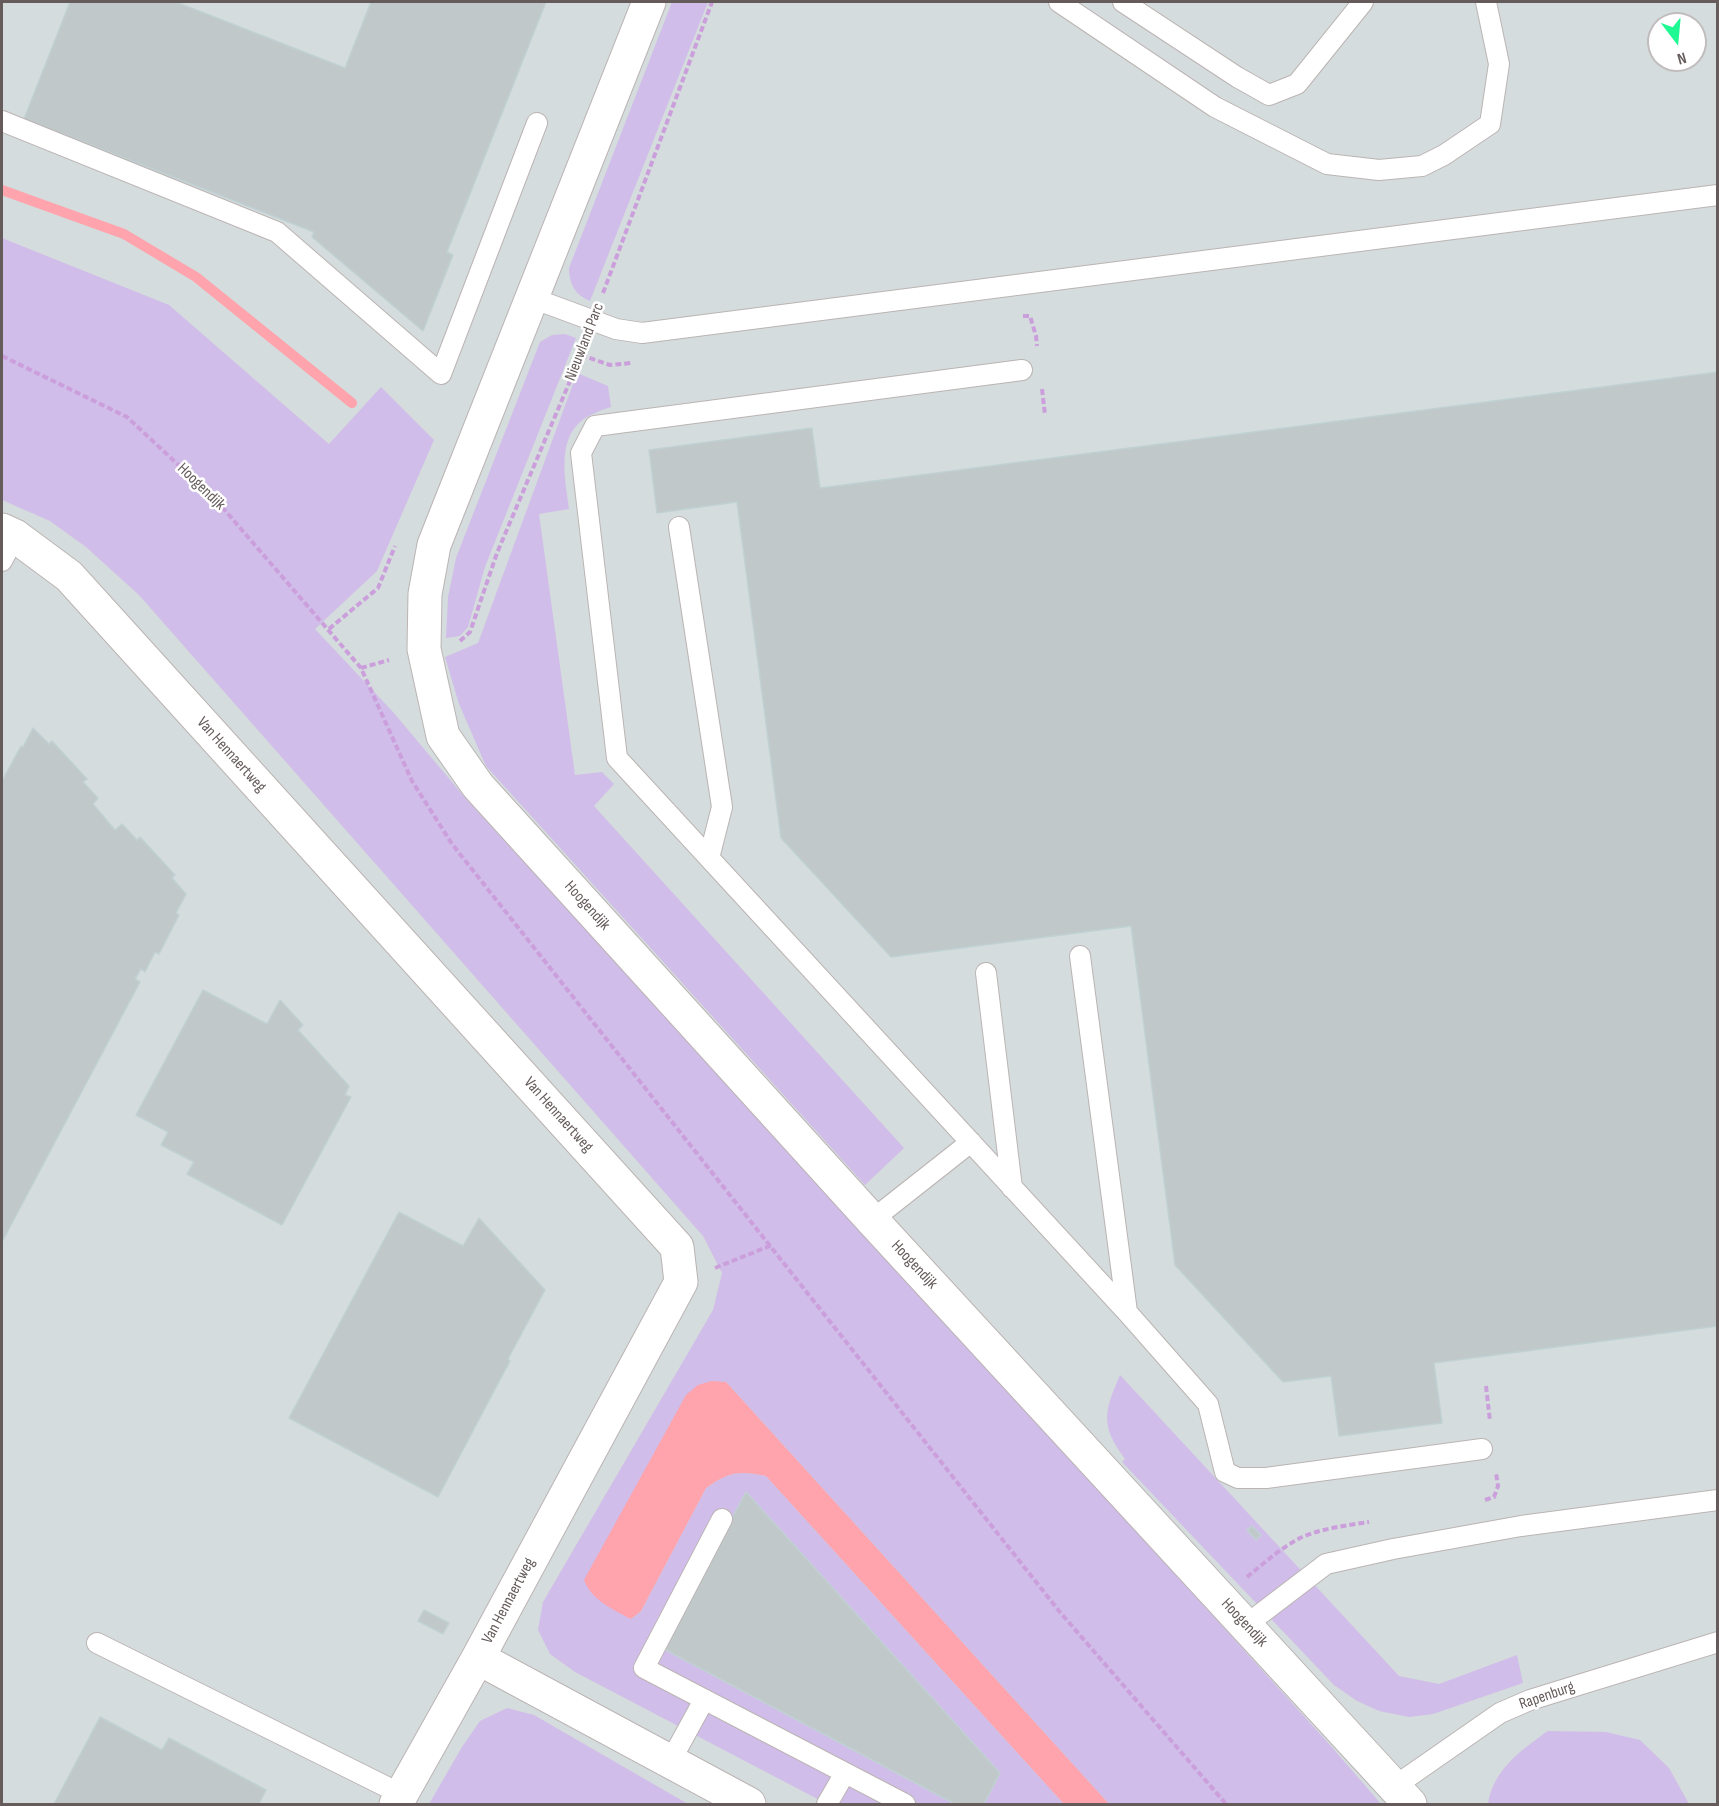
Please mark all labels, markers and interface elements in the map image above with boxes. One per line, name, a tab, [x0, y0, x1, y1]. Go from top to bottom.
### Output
north arrow	[1647, 12, 1707, 72]
text: N	[1675, 48, 1688, 68]
street label: Nieuwland Parc	[561, 300, 609, 384]
street label: Hoogendijk	[173, 459, 229, 515]
street label: Van Hennaertweg	[192, 713, 270, 797]
street label: Hoogendijk	[560, 877, 614, 935]
street label: Van Hennaertweg	[519, 1073, 597, 1157]
street label: Hoogendijk	[887, 1237, 941, 1293]
street label: Van Hennaertweg	[478, 1555, 540, 1647]
street label: Hoogendijk	[1217, 1595, 1271, 1651]
street label: Rapenburg	[1517, 1678, 1577, 1714]

